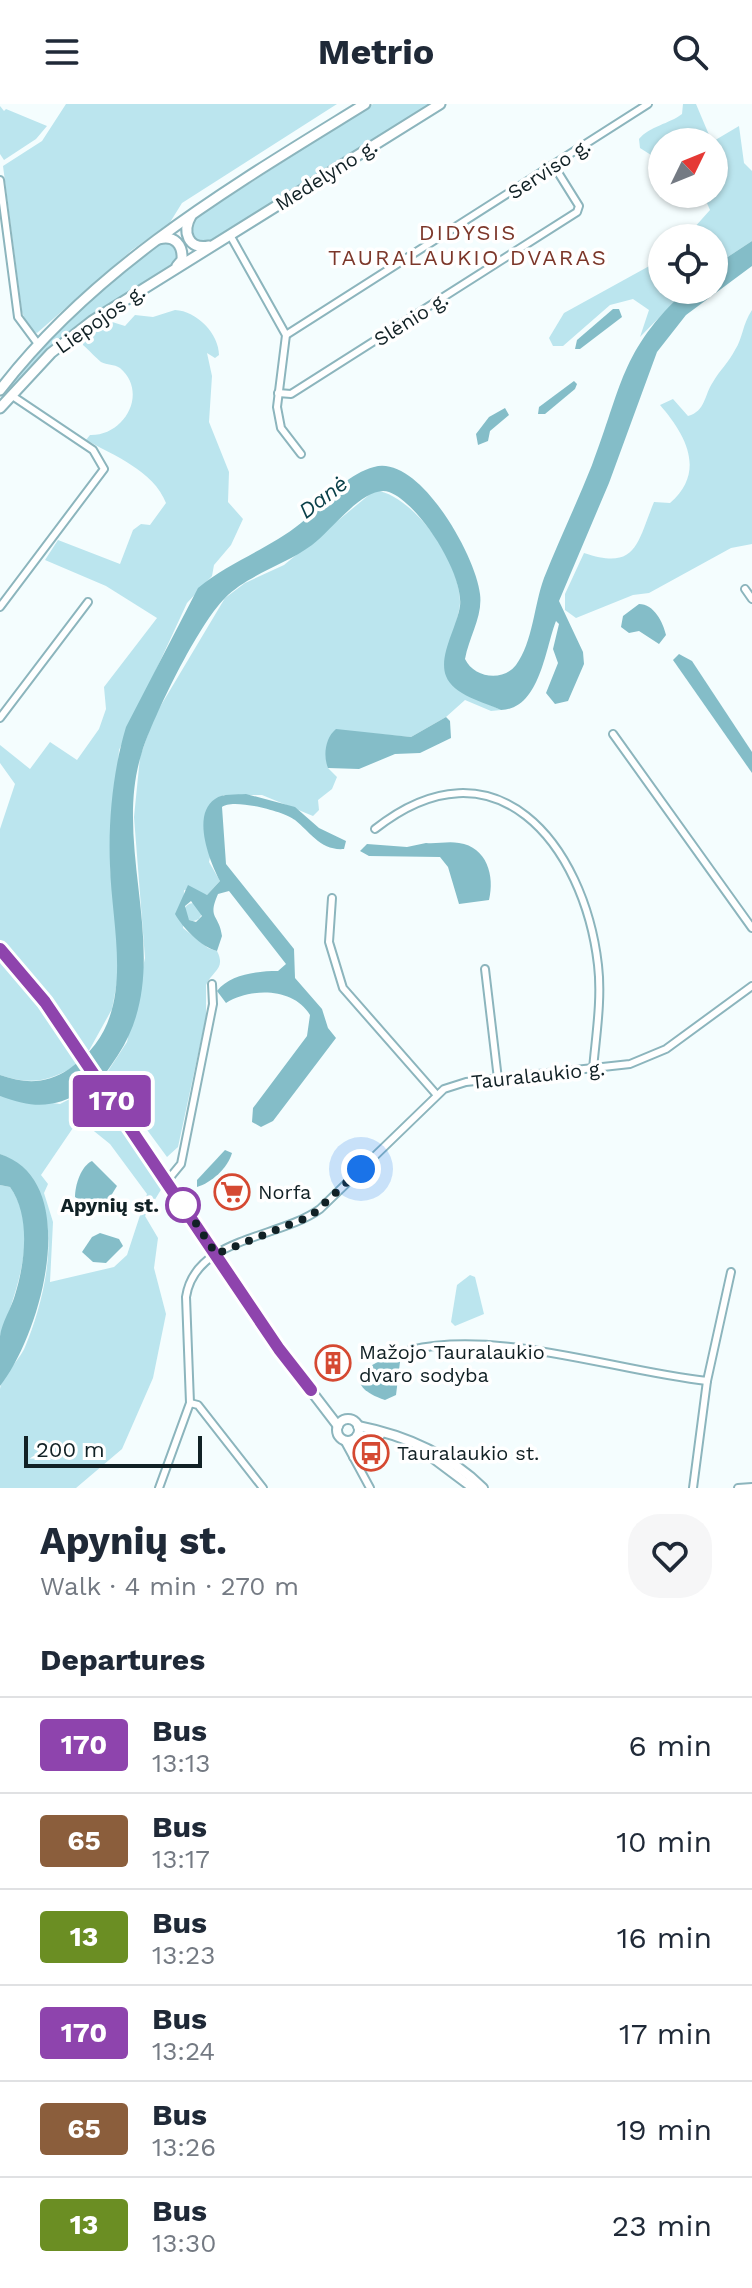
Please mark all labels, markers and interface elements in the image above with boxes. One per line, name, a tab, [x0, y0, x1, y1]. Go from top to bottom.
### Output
icon: menu	[40, 30, 84, 74]
icon: search	[668, 30, 712, 74]
text: Metrio	[318, 31, 434, 73]
north arrow	[648, 128, 728, 208]
map controls	[648, 128, 728, 304]
street label: Serviso g.	[503, 133, 595, 205]
street label: Medelyno g.	[271, 134, 381, 216]
district label: DIDYSIS TAURALAUKIO DVARAS	[328, 220, 608, 270]
button: locate	[648, 224, 728, 304]
street label: Liepojos g.	[51, 279, 149, 359]
street label: Slėnio g.	[369, 287, 453, 351]
water label: Danė	[294, 471, 352, 523]
street label: Tauralaukio g.	[470, 1056, 606, 1094]
line badge: 170	[66, 1075, 158, 1127]
text: 170	[89, 1084, 135, 1117]
your location	[341, 1149, 381, 1189]
supermarket icon: Norfa	[213, 1173, 251, 1211]
place label: Norfa	[258, 1180, 311, 1204]
marker: Apynių st.	[166, 1188, 200, 1222]
place label: Apynių st.	[61, 1193, 159, 1217]
place label: Mažojo Tauralaukio dvaro sodyba	[359, 1340, 545, 1387]
building icon: Mažojo Tauralaukio dvaro sodyba	[314, 1344, 352, 1382]
scale bar	[24, 1432, 202, 1468]
bus stop icon: Tauralaukio st.	[352, 1434, 390, 1472]
text: 200 m	[36, 1437, 105, 1462]
place label: Tauralaukio st.	[397, 1441, 539, 1465]
button: heart	[628, 1514, 712, 1598]
text: Apynių st.	[40, 1519, 227, 1563]
text: Walk · 4 min · 270 m	[40, 1571, 299, 1601]
text: Departures	[40, 1642, 205, 1677]
text: Bus	[152, 1713, 207, 1748]
text: 170	[61, 1728, 107, 1761]
text: 6 min	[628, 1728, 712, 1763]
text: 13:13	[152, 1748, 210, 1778]
text: Bus	[152, 1809, 207, 1844]
text: 65	[67, 1824, 101, 1857]
text: 10 min	[616, 1824, 712, 1859]
text: 13:17	[152, 1844, 210, 1874]
text: Bus	[152, 1905, 207, 1940]
text: 13	[70, 1920, 98, 1953]
text: 16 min	[617, 1920, 712, 1955]
text: 13:23	[152, 1940, 215, 1970]
text: Bus	[152, 2001, 207, 2036]
text: 170	[61, 2016, 107, 2049]
text: 17 min	[619, 2016, 712, 2051]
text: 13:24	[152, 2036, 215, 2066]
text: Bus	[152, 2097, 207, 2132]
text: 65	[67, 2112, 101, 2145]
text: 19 min	[616, 2112, 712, 2147]
text: 13:26	[152, 2132, 216, 2162]
text: Bus	[152, 2193, 207, 2228]
text: 13	[70, 2208, 98, 2241]
text: 23 min	[612, 2208, 712, 2243]
text: 13:30	[152, 2228, 216, 2258]

